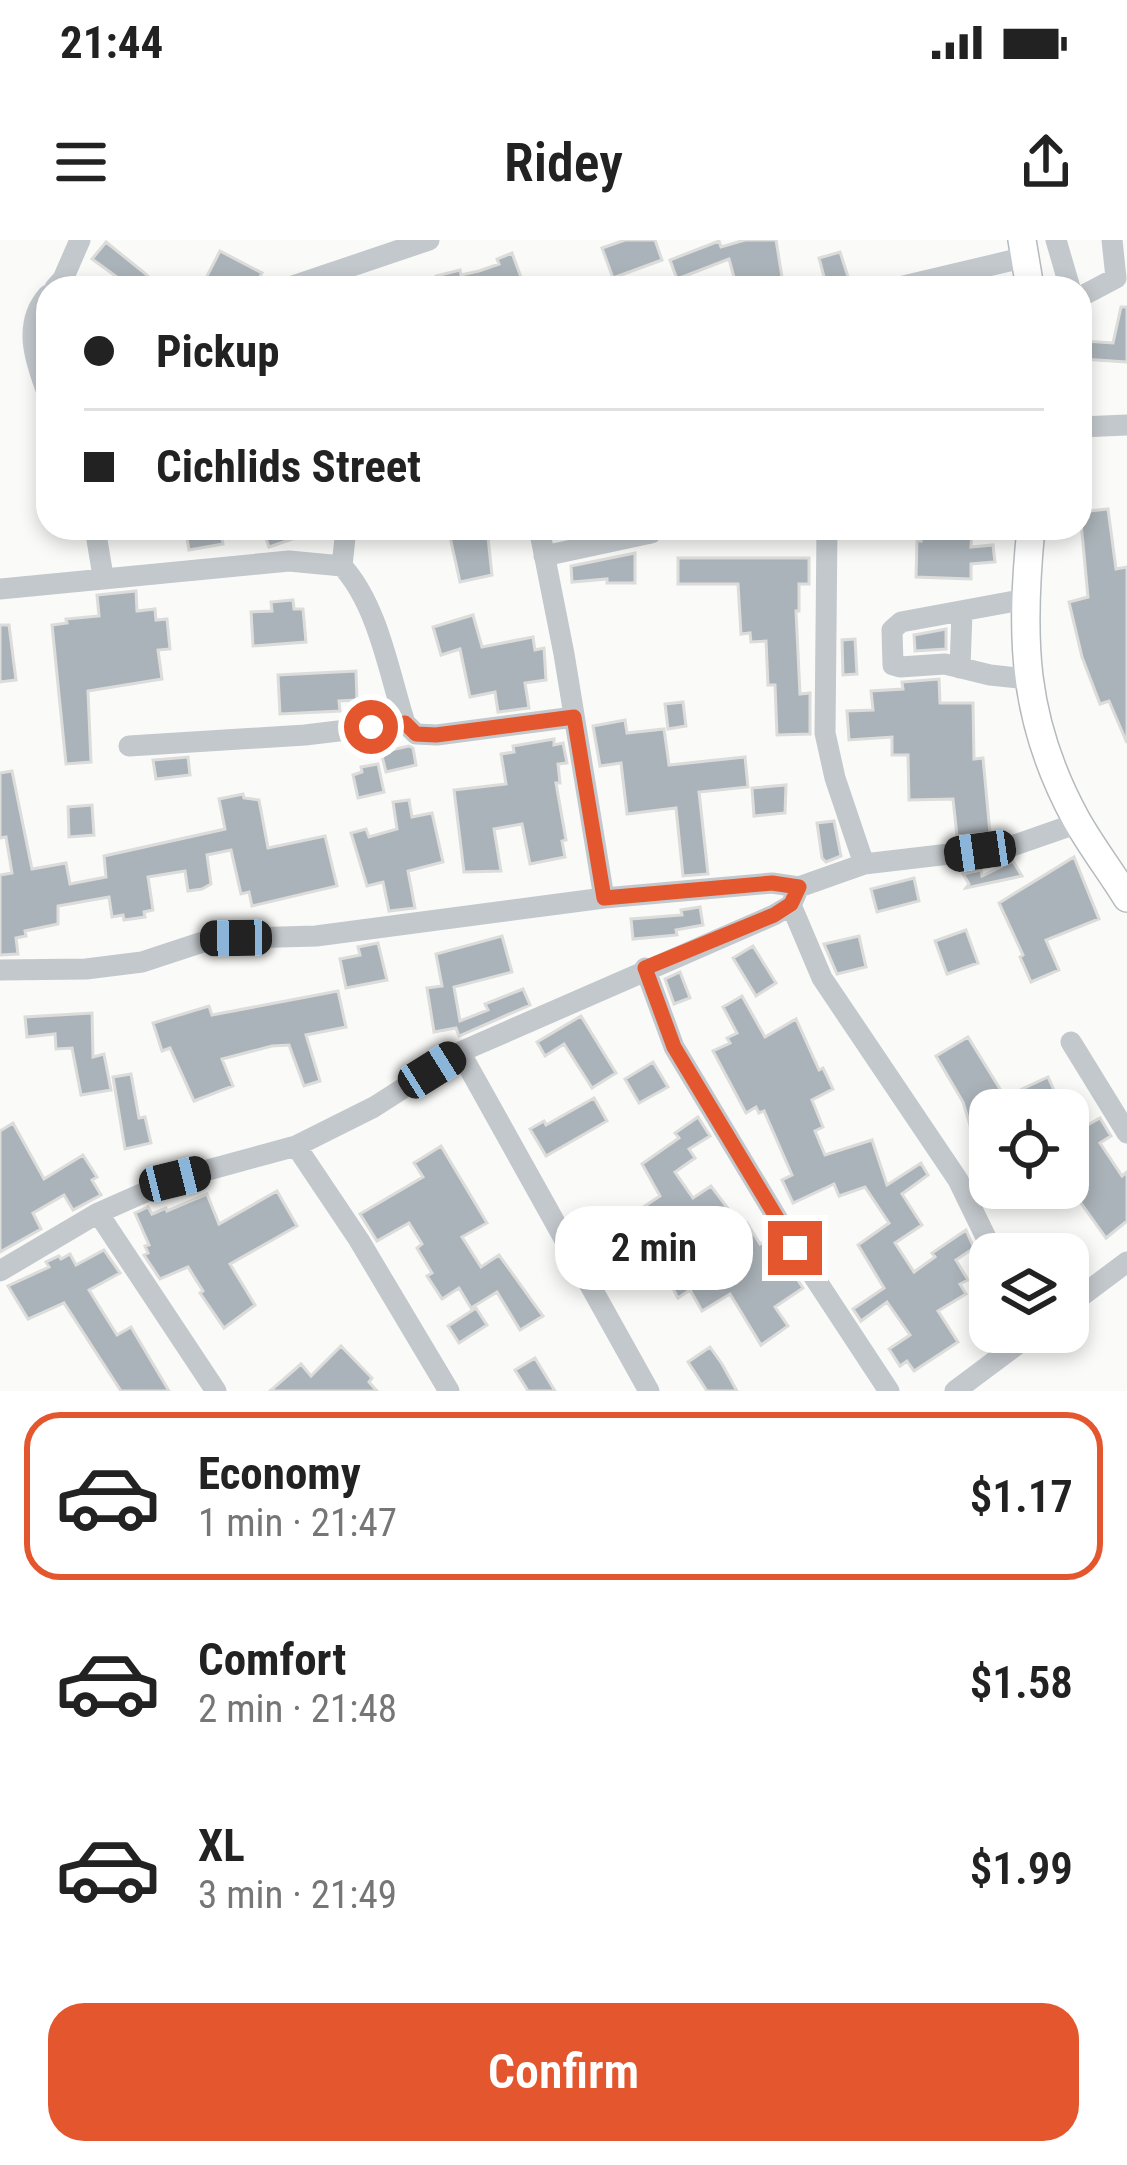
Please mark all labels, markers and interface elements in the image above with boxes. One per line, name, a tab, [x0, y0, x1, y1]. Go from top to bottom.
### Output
text: 21:44	[60, 16, 163, 69]
icon: menu	[48, 129, 114, 195]
icon: share	[1013, 129, 1079, 195]
text: Ridey	[504, 131, 623, 194]
text: Pickup	[156, 325, 280, 378]
text: Cichlids Street	[156, 440, 421, 493]
route start	[344, 700, 398, 754]
car	[942, 828, 1018, 874]
car	[200, 919, 272, 957]
car	[392, 1036, 472, 1104]
map controls	[969, 1089, 1089, 1353]
button: locate	[969, 1089, 1089, 1209]
car	[136, 1153, 214, 1205]
callout: 2 min	[555, 1206, 753, 1290]
route end	[768, 1221, 822, 1275]
text: 2 min	[611, 1225, 697, 1271]
button: layers	[969, 1233, 1089, 1353]
icon: car	[54, 1442, 162, 1550]
text: Economy	[198, 1447, 361, 1500]
text: $1.17	[970, 1470, 1073, 1523]
text: 1 min · 21:47	[198, 1500, 397, 1546]
icon: car	[54, 1628, 162, 1736]
text: Comfort	[198, 1633, 346, 1686]
text: $1.58	[970, 1656, 1073, 1709]
text: 2 min · 21:48	[198, 1686, 397, 1732]
icon: car	[54, 1814, 162, 1922]
text: XL	[198, 1819, 245, 1872]
text: $1.99	[970, 1842, 1073, 1895]
text: 3 min · 21:49	[198, 1872, 397, 1918]
button: Confirm	[48, 2003, 1079, 2141]

